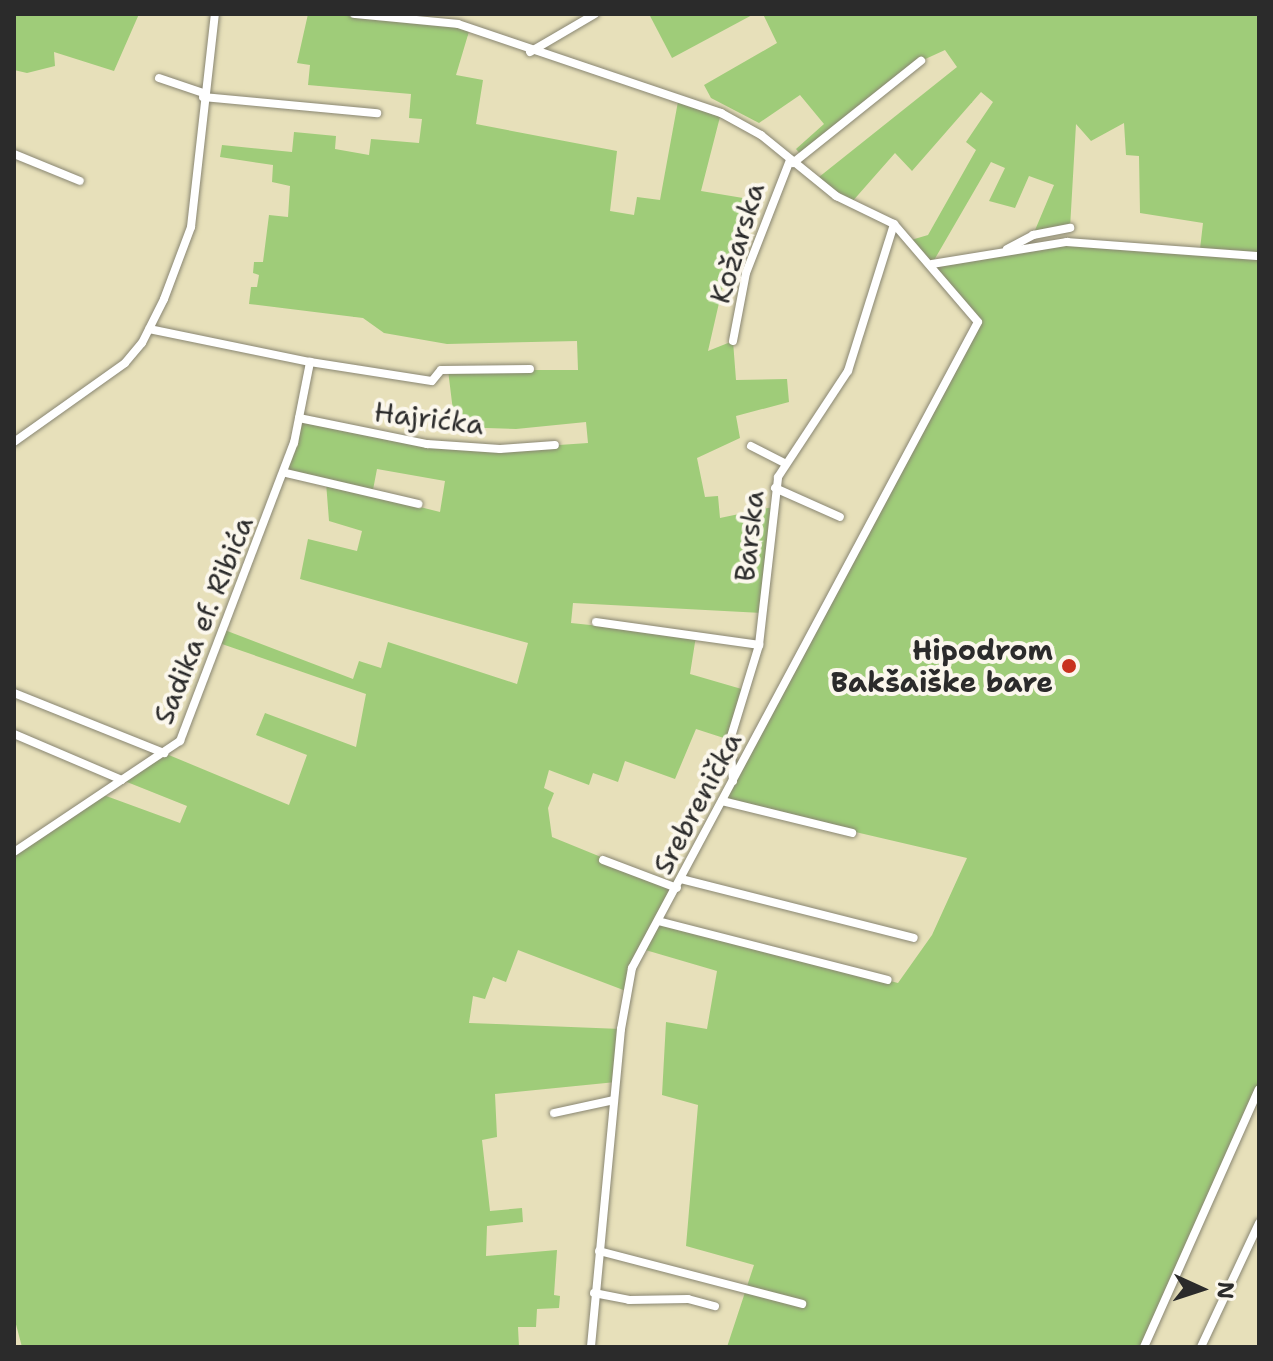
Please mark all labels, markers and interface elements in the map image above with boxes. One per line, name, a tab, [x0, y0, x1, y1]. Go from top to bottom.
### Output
street label: Kožarska	[703, 179, 771, 307]
street label: Hajrićka	[372, 395, 486, 441]
street label: Barska	[728, 489, 770, 583]
street label: Sadika ef. Ribića	[146, 511, 260, 729]
place label: Hipodrom Bakšaiške bare	[831, 633, 1053, 699]
marker: Hipodrom Bakšaiške bare	[1060, 657, 1078, 675]
street label: Srebrenička	[646, 726, 748, 880]
north arrow	[1161, 1249, 1241, 1329]
text: N	[1211, 1281, 1240, 1300]

